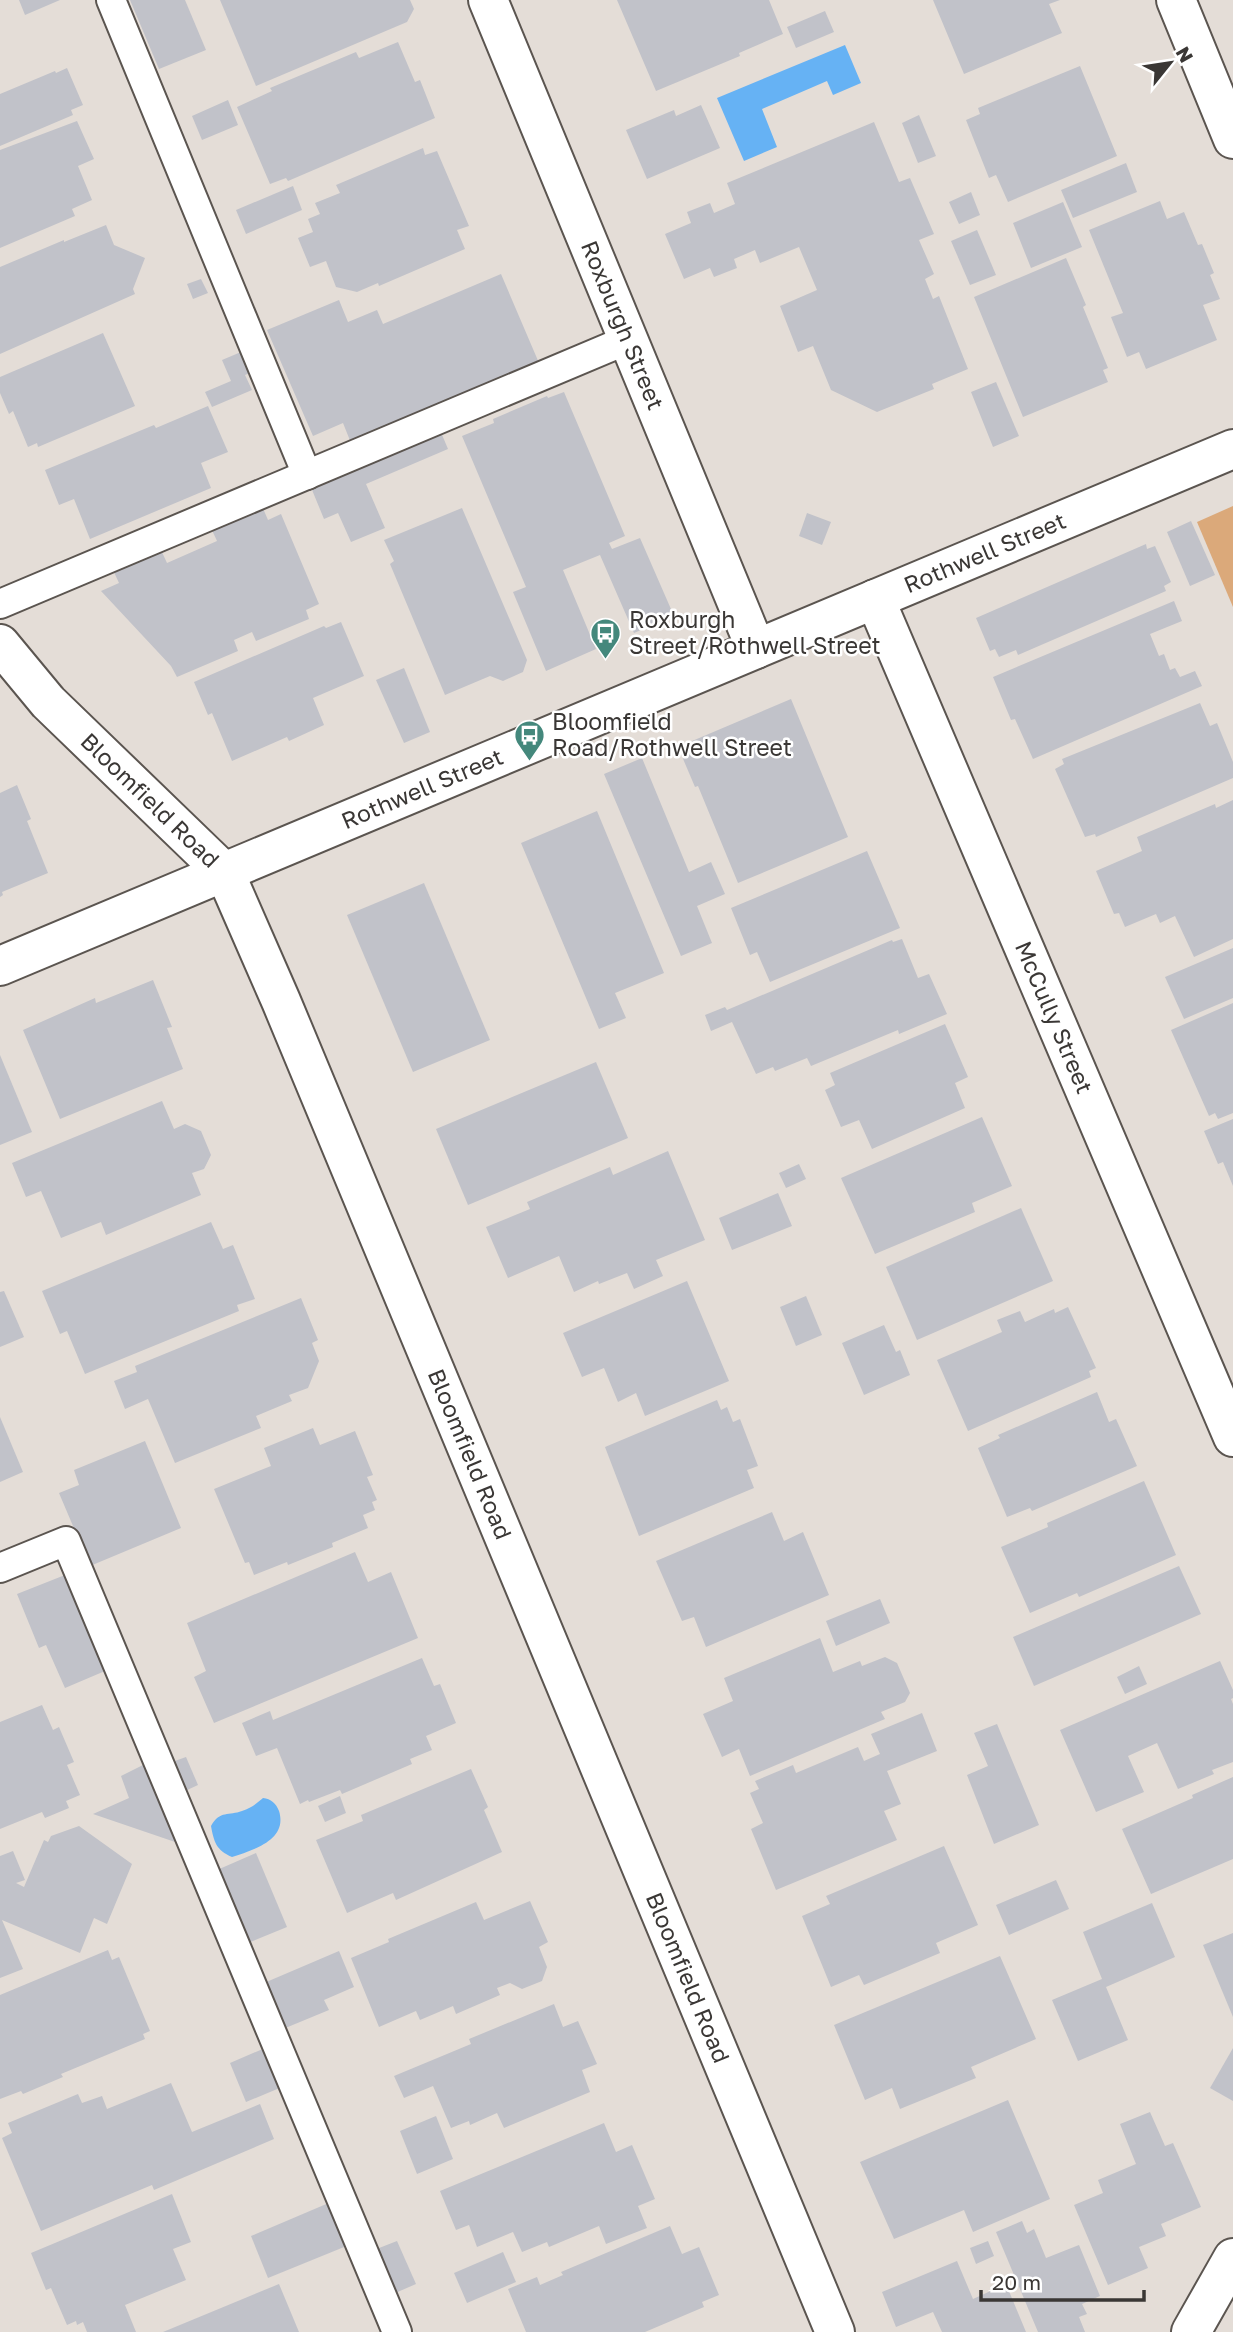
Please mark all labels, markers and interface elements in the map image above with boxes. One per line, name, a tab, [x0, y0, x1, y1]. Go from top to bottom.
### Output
north arrow	[1135, 28, 1205, 98]
text: N	[1172, 42, 1199, 66]
street label: Roxburgh Street	[576, 236, 671, 414]
street label: Rothwell Street	[899, 506, 1070, 598]
place label: Roxburgh Street/Rothwell Street	[629, 605, 881, 659]
bus stop icon: Roxburgh Street/Rothwell Street	[589, 616, 623, 660]
place label: Bloomfield Road/Rothwell Street	[552, 707, 792, 761]
bus stop icon: Bloomfield Road/Rothwell Street	[512, 718, 546, 762]
street label: Bloomfield Road	[75, 726, 226, 873]
street label: Rothwell Street	[337, 742, 507, 834]
street label: McCully Street	[1010, 937, 1100, 1097]
street label: Bloomfield Road	[423, 1364, 518, 1543]
street label: Bloomfield Road	[641, 1888, 736, 2067]
scale bar	[981, 2258, 1144, 2302]
text: 20 m	[992, 2269, 1041, 2295]

